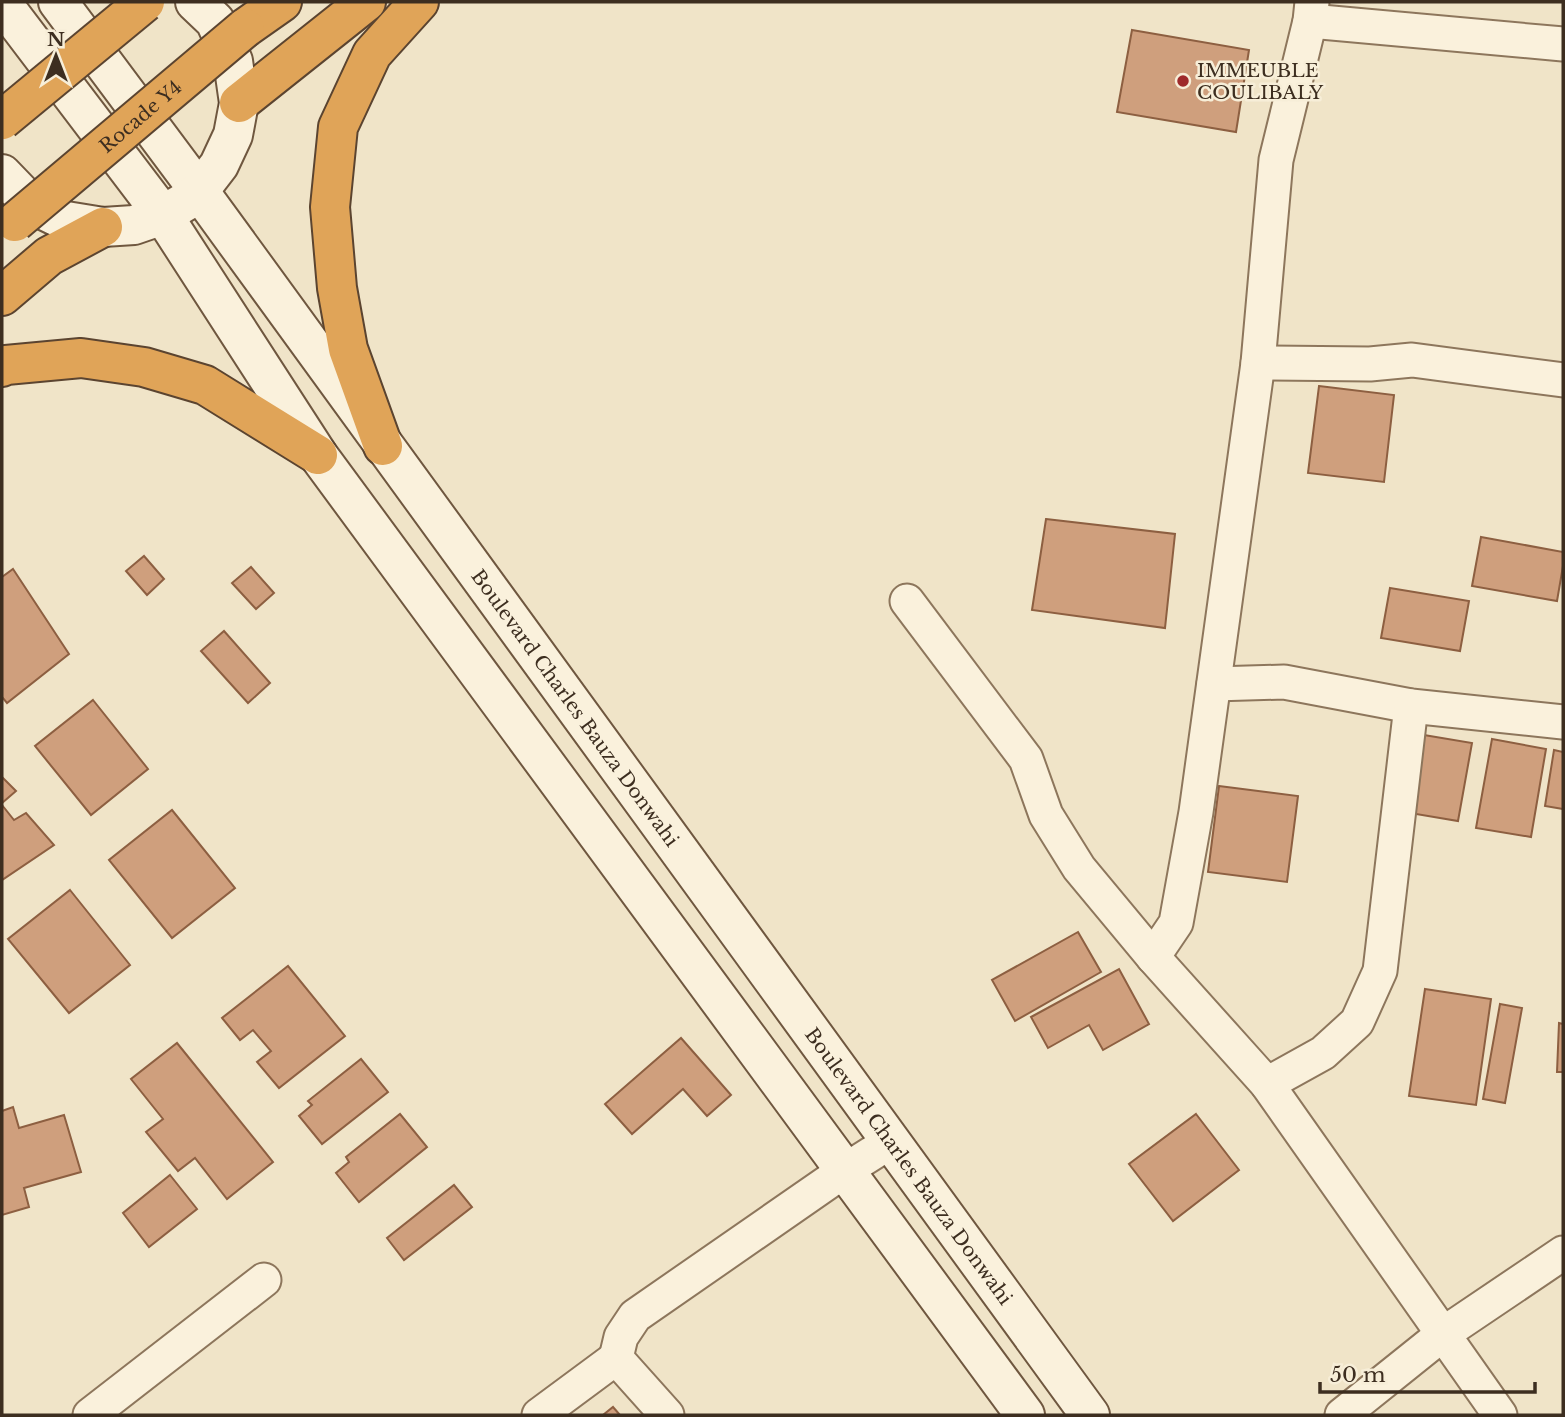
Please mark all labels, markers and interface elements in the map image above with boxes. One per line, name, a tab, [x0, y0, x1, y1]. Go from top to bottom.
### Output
north arrow	[21, 21, 91, 91]
text: N	[47, 28, 65, 51]
place label: IMMEUBLE COULIBALY	[1197, 59, 1323, 104]
marker: IMMEUBLE COULIBALY	[1175, 73, 1191, 89]
street label: Rocade Y4	[94, 75, 186, 157]
street label: Boulevard Charles Bauza Donwahi	[467, 565, 684, 851]
street label: Boulevard Charles Bauza Donwahi	[800, 1023, 1018, 1310]
scale bar	[1320, 1350, 1535, 1394]
text: 50 m	[1330, 1362, 1386, 1388]

